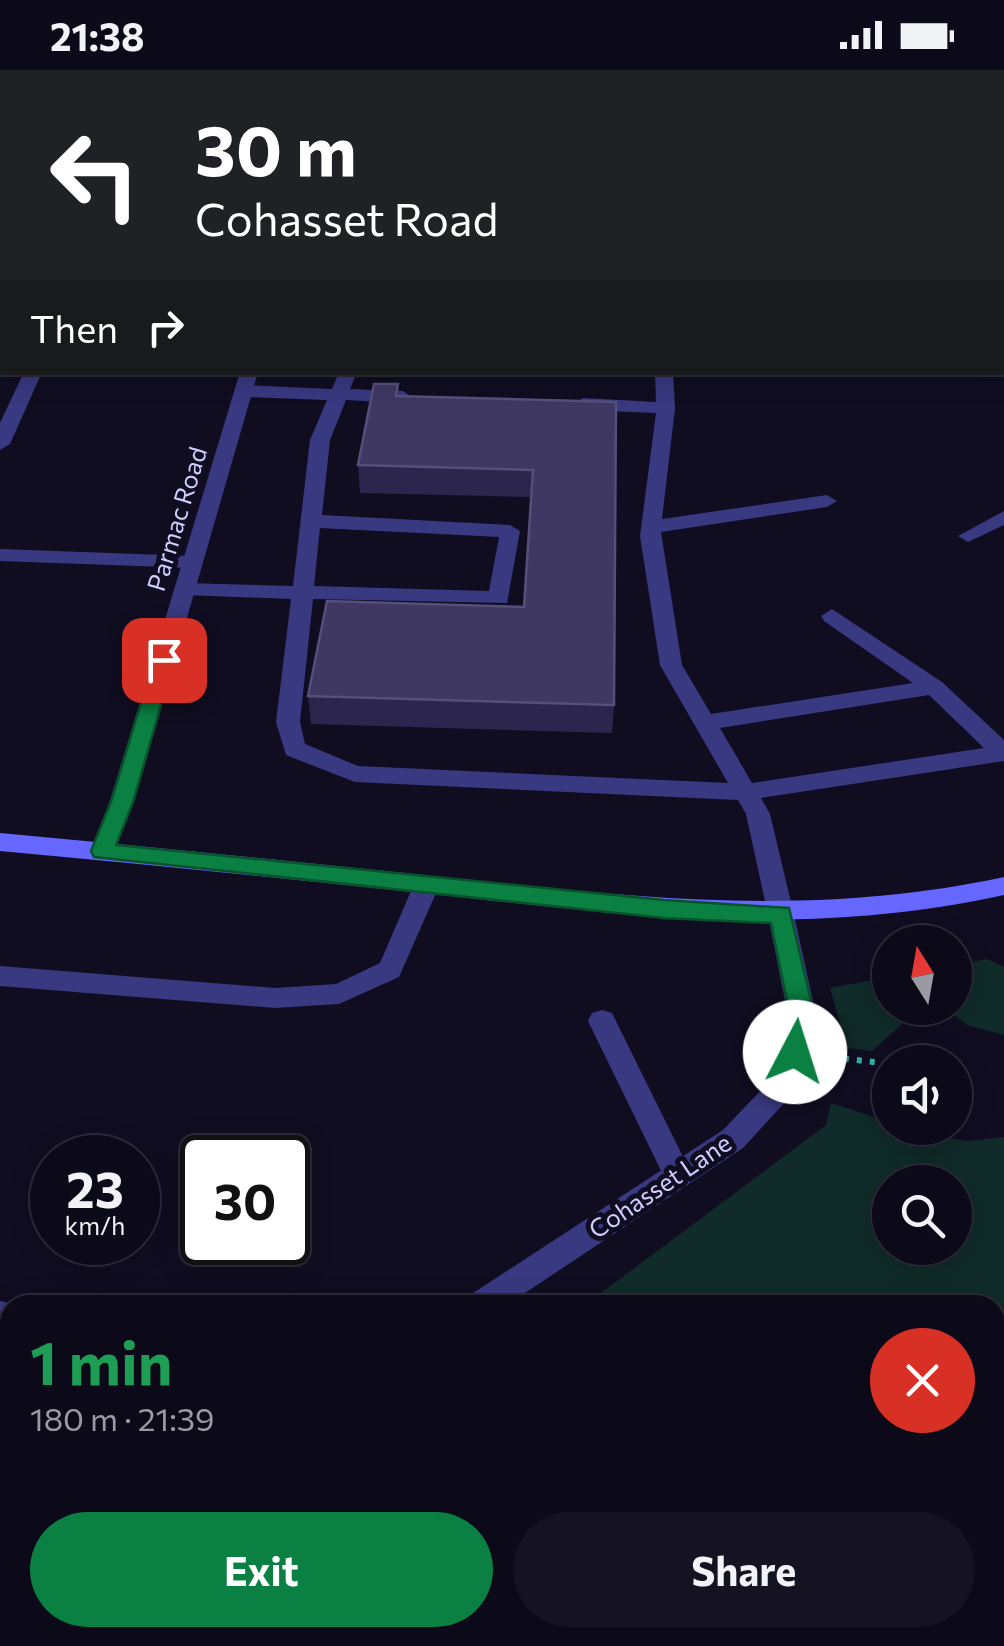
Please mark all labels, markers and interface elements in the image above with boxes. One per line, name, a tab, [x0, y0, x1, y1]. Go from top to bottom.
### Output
text: 21:38	[50, 12, 145, 59]
text: 30 m	[195, 105, 357, 190]
icon: left	[30, 110, 160, 240]
text: Cohasset Road	[195, 190, 499, 245]
icon: right	[138, 300, 193, 355]
text: Then	[30, 304, 118, 351]
street label: Parmac Road	[140, 443, 212, 594]
pin	[122, 618, 207, 703]
icon: arrive	[137, 633, 192, 688]
north arrow	[872, 925, 972, 1025]
map controls	[872, 925, 972, 1265]
position arrow	[743, 1000, 847, 1104]
button: sound	[872, 1045, 972, 1145]
street label: Cohasset Lane	[583, 1127, 736, 1244]
speed limit sign: 30	[180, 1135, 310, 1265]
text: 23	[66, 1157, 124, 1218]
button: search	[872, 1165, 972, 1265]
text: km/h	[65, 1210, 125, 1240]
text: 1 min	[30, 1324, 172, 1397]
button: close	[870, 1328, 975, 1433]
text: 180 m · 21:39	[30, 1398, 215, 1438]
button: Exit	[30, 1512, 493, 1627]
button: Share	[513, 1512, 975, 1627]

